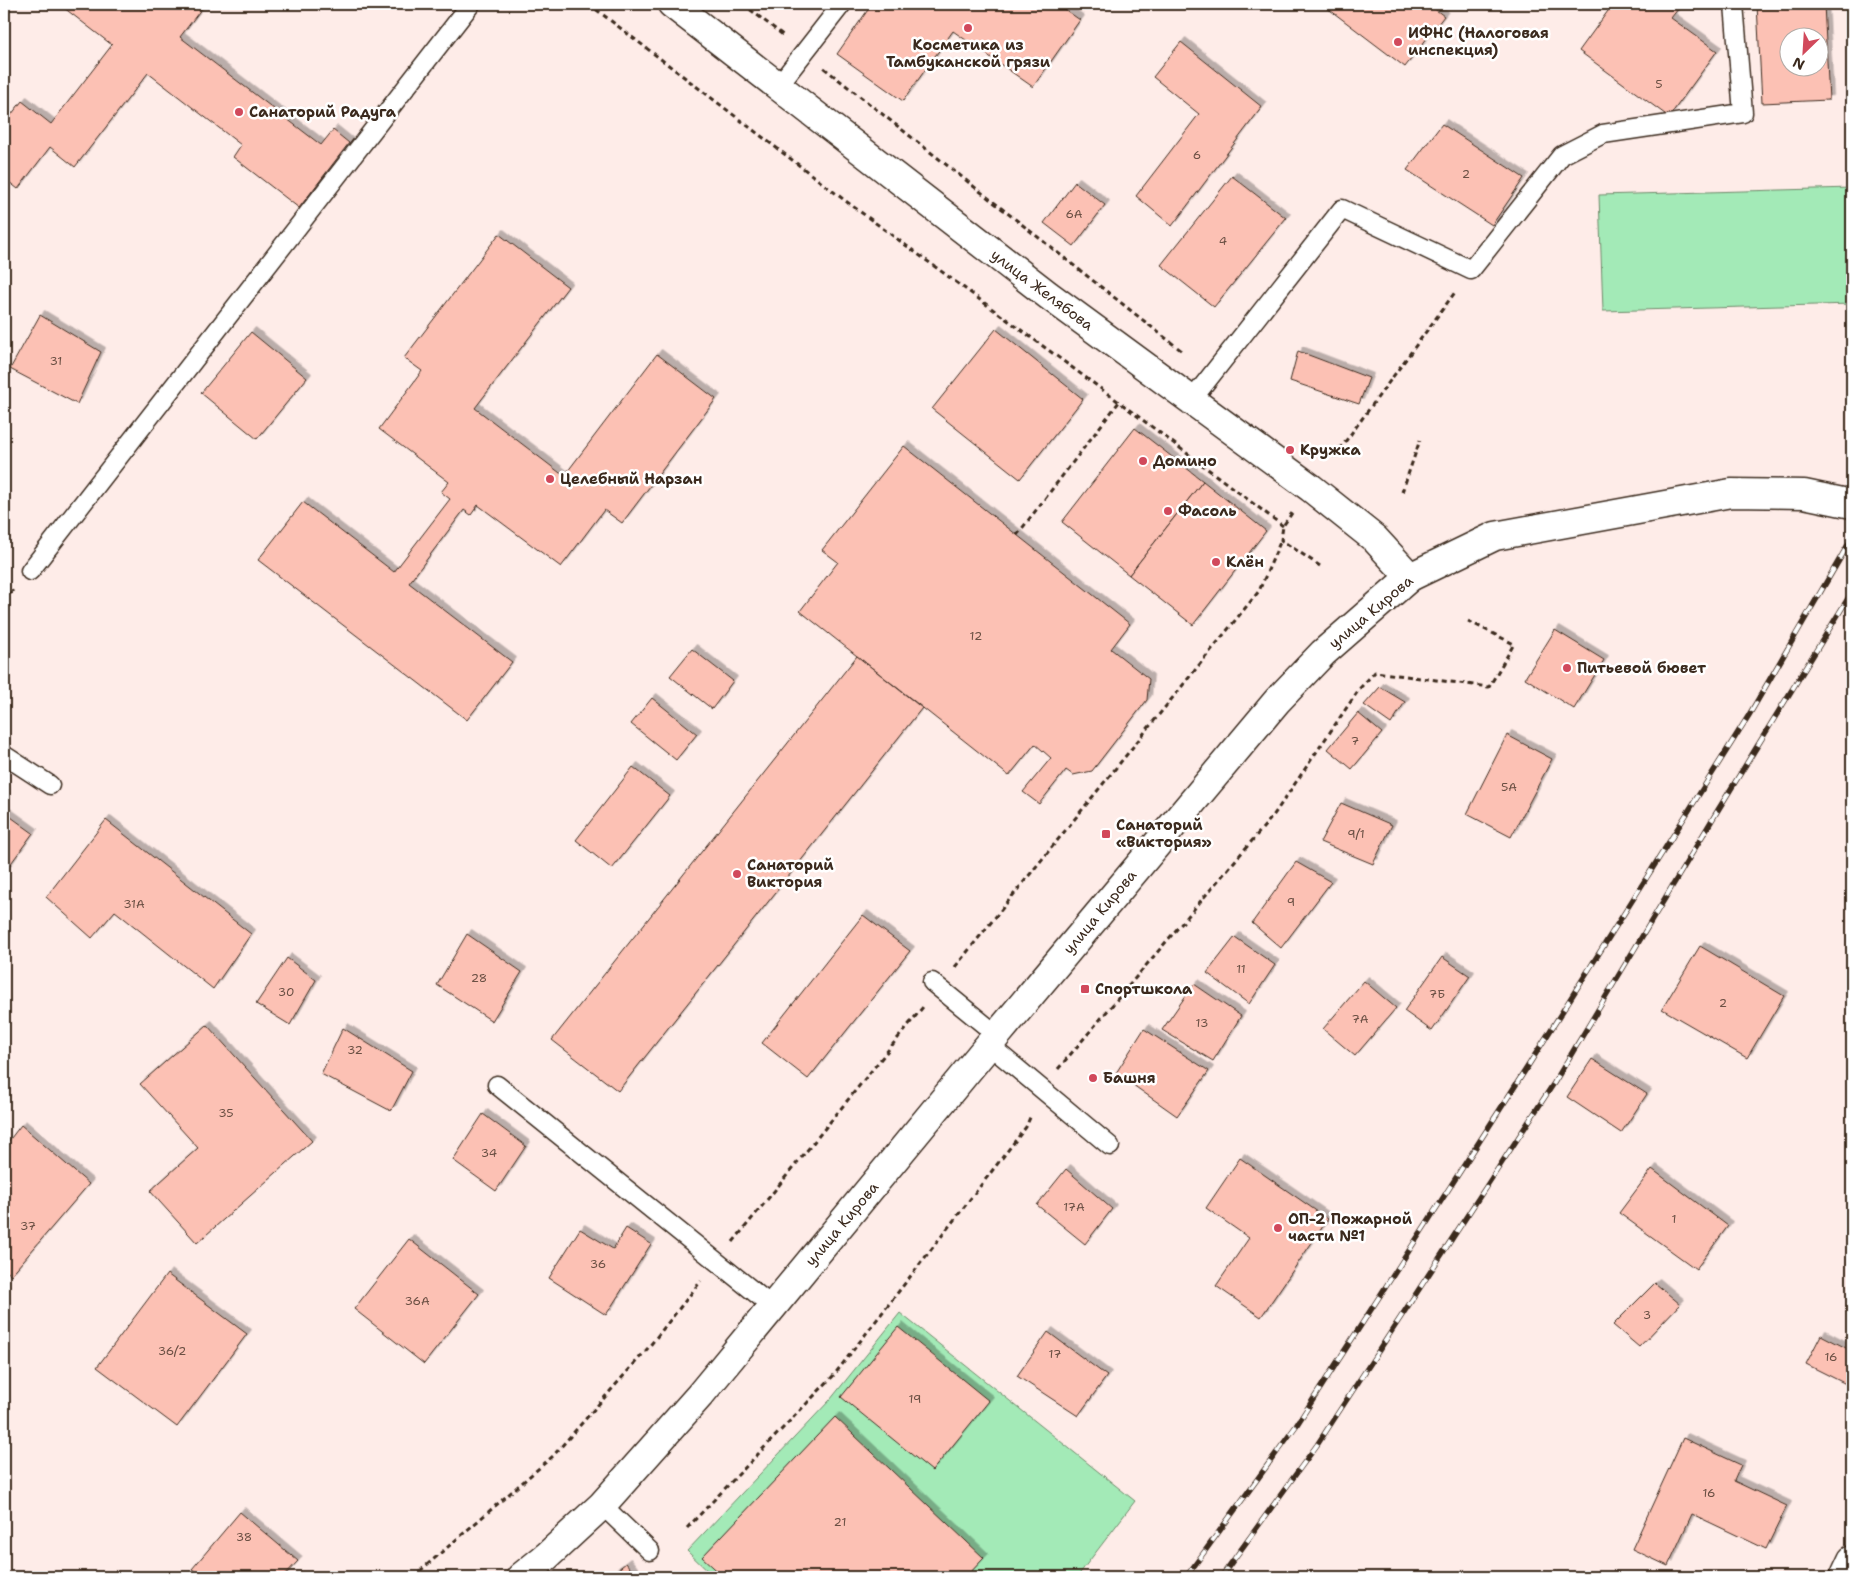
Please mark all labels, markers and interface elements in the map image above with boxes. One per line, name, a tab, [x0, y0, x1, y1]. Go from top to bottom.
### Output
marker: Косметика из Тамбуканской грязи	[962, 22, 974, 34]
place label: ИФНС (Налоговая инспекция)	[1408, 23, 1549, 60]
north arrow	[1778, 28, 1828, 78]
place label: Косметика из Тамбуканской грязи	[886, 35, 1051, 72]
marker: ИФНС (Налоговая инспекция)	[1392, 36, 1404, 48]
text: N	[1790, 53, 1807, 74]
house number: 5	[1655, 76, 1663, 92]
place label: Cанаторий Радуга	[249, 102, 397, 122]
marker: Cанаторий Радуга	[233, 106, 245, 118]
house number: 6	[1193, 147, 1201, 163]
house number: 2	[1462, 166, 1470, 182]
house number: 6А	[1065, 206, 1083, 222]
house number: 4	[1219, 233, 1227, 249]
street label: улица Желябова	[987, 245, 1098, 336]
house number: 31	[50, 353, 62, 369]
place label: Кружка	[1300, 440, 1361, 460]
marker: Кружка	[1284, 444, 1296, 456]
place label: Домино	[1153, 451, 1217, 471]
marker: Домино	[1137, 455, 1149, 467]
place label: Целебный Нарзан	[560, 469, 702, 489]
marker: Целебный Нарзан	[544, 473, 556, 485]
place label: Фасоль	[1178, 501, 1237, 521]
marker: Фасоль	[1162, 505, 1174, 517]
place label: Клён	[1226, 552, 1264, 572]
marker: Клён	[1210, 556, 1222, 568]
street label: улица Кирова	[1325, 570, 1418, 653]
house number: 12	[970, 628, 982, 644]
place label: Питьевой бювет	[1577, 658, 1706, 678]
marker: Питьевой бювет	[1561, 662, 1573, 674]
house number: 7	[1351, 733, 1359, 749]
house number: 5А	[1501, 779, 1517, 795]
place label: Санаторий «Виктория»	[1116, 815, 1212, 852]
house number: 9/1	[1347, 826, 1365, 842]
marker: Санаторий «Виктория»	[1100, 828, 1112, 840]
place label: Санаторий Виктория	[747, 855, 834, 892]
street label: улица Кирова	[1059, 865, 1142, 958]
marker: Санаторий Виктория	[731, 868, 743, 880]
house number: 9	[1287, 894, 1295, 910]
house number: 31А	[123, 896, 145, 912]
house number: 11	[1236, 961, 1246, 977]
house number: 28	[471, 970, 487, 986]
place label: Спортшкола	[1095, 979, 1193, 999]
marker: Спортшкола	[1079, 983, 1091, 995]
house number: 30	[278, 984, 294, 1000]
house number: 7Б	[1429, 986, 1445, 1002]
house number: 2	[1719, 995, 1727, 1011]
house number: 7А	[1351, 1011, 1369, 1027]
house number: 13	[1196, 1015, 1208, 1031]
house number: 32	[347, 1042, 363, 1058]
place label: Башня	[1103, 1068, 1156, 1088]
marker: Башня	[1087, 1072, 1099, 1084]
house number: 35	[218, 1105, 234, 1121]
house number: 34	[481, 1145, 497, 1161]
street label: улица Кирова	[801, 1177, 884, 1270]
house number: 17А	[1063, 1199, 1085, 1215]
place label: ОП-2 Пожарной части №1	[1288, 1209, 1413, 1246]
house number: 1	[1671, 1211, 1677, 1227]
house number: 37	[20, 1218, 36, 1234]
marker: ОП-2 Пожарной части №1	[1272, 1222, 1284, 1234]
house number: 36	[590, 1256, 606, 1272]
house number: 36А	[404, 1293, 430, 1309]
house number: 3	[1643, 1307, 1651, 1323]
house number: 36/2	[158, 1343, 186, 1359]
house number: 17	[1049, 1346, 1061, 1362]
house number: 16	[1824, 1349, 1838, 1365]
house number: 19	[909, 1391, 921, 1407]
house number: 16	[1702, 1485, 1716, 1501]
house number: 21	[834, 1514, 846, 1530]
house number: 38	[236, 1529, 252, 1545]

